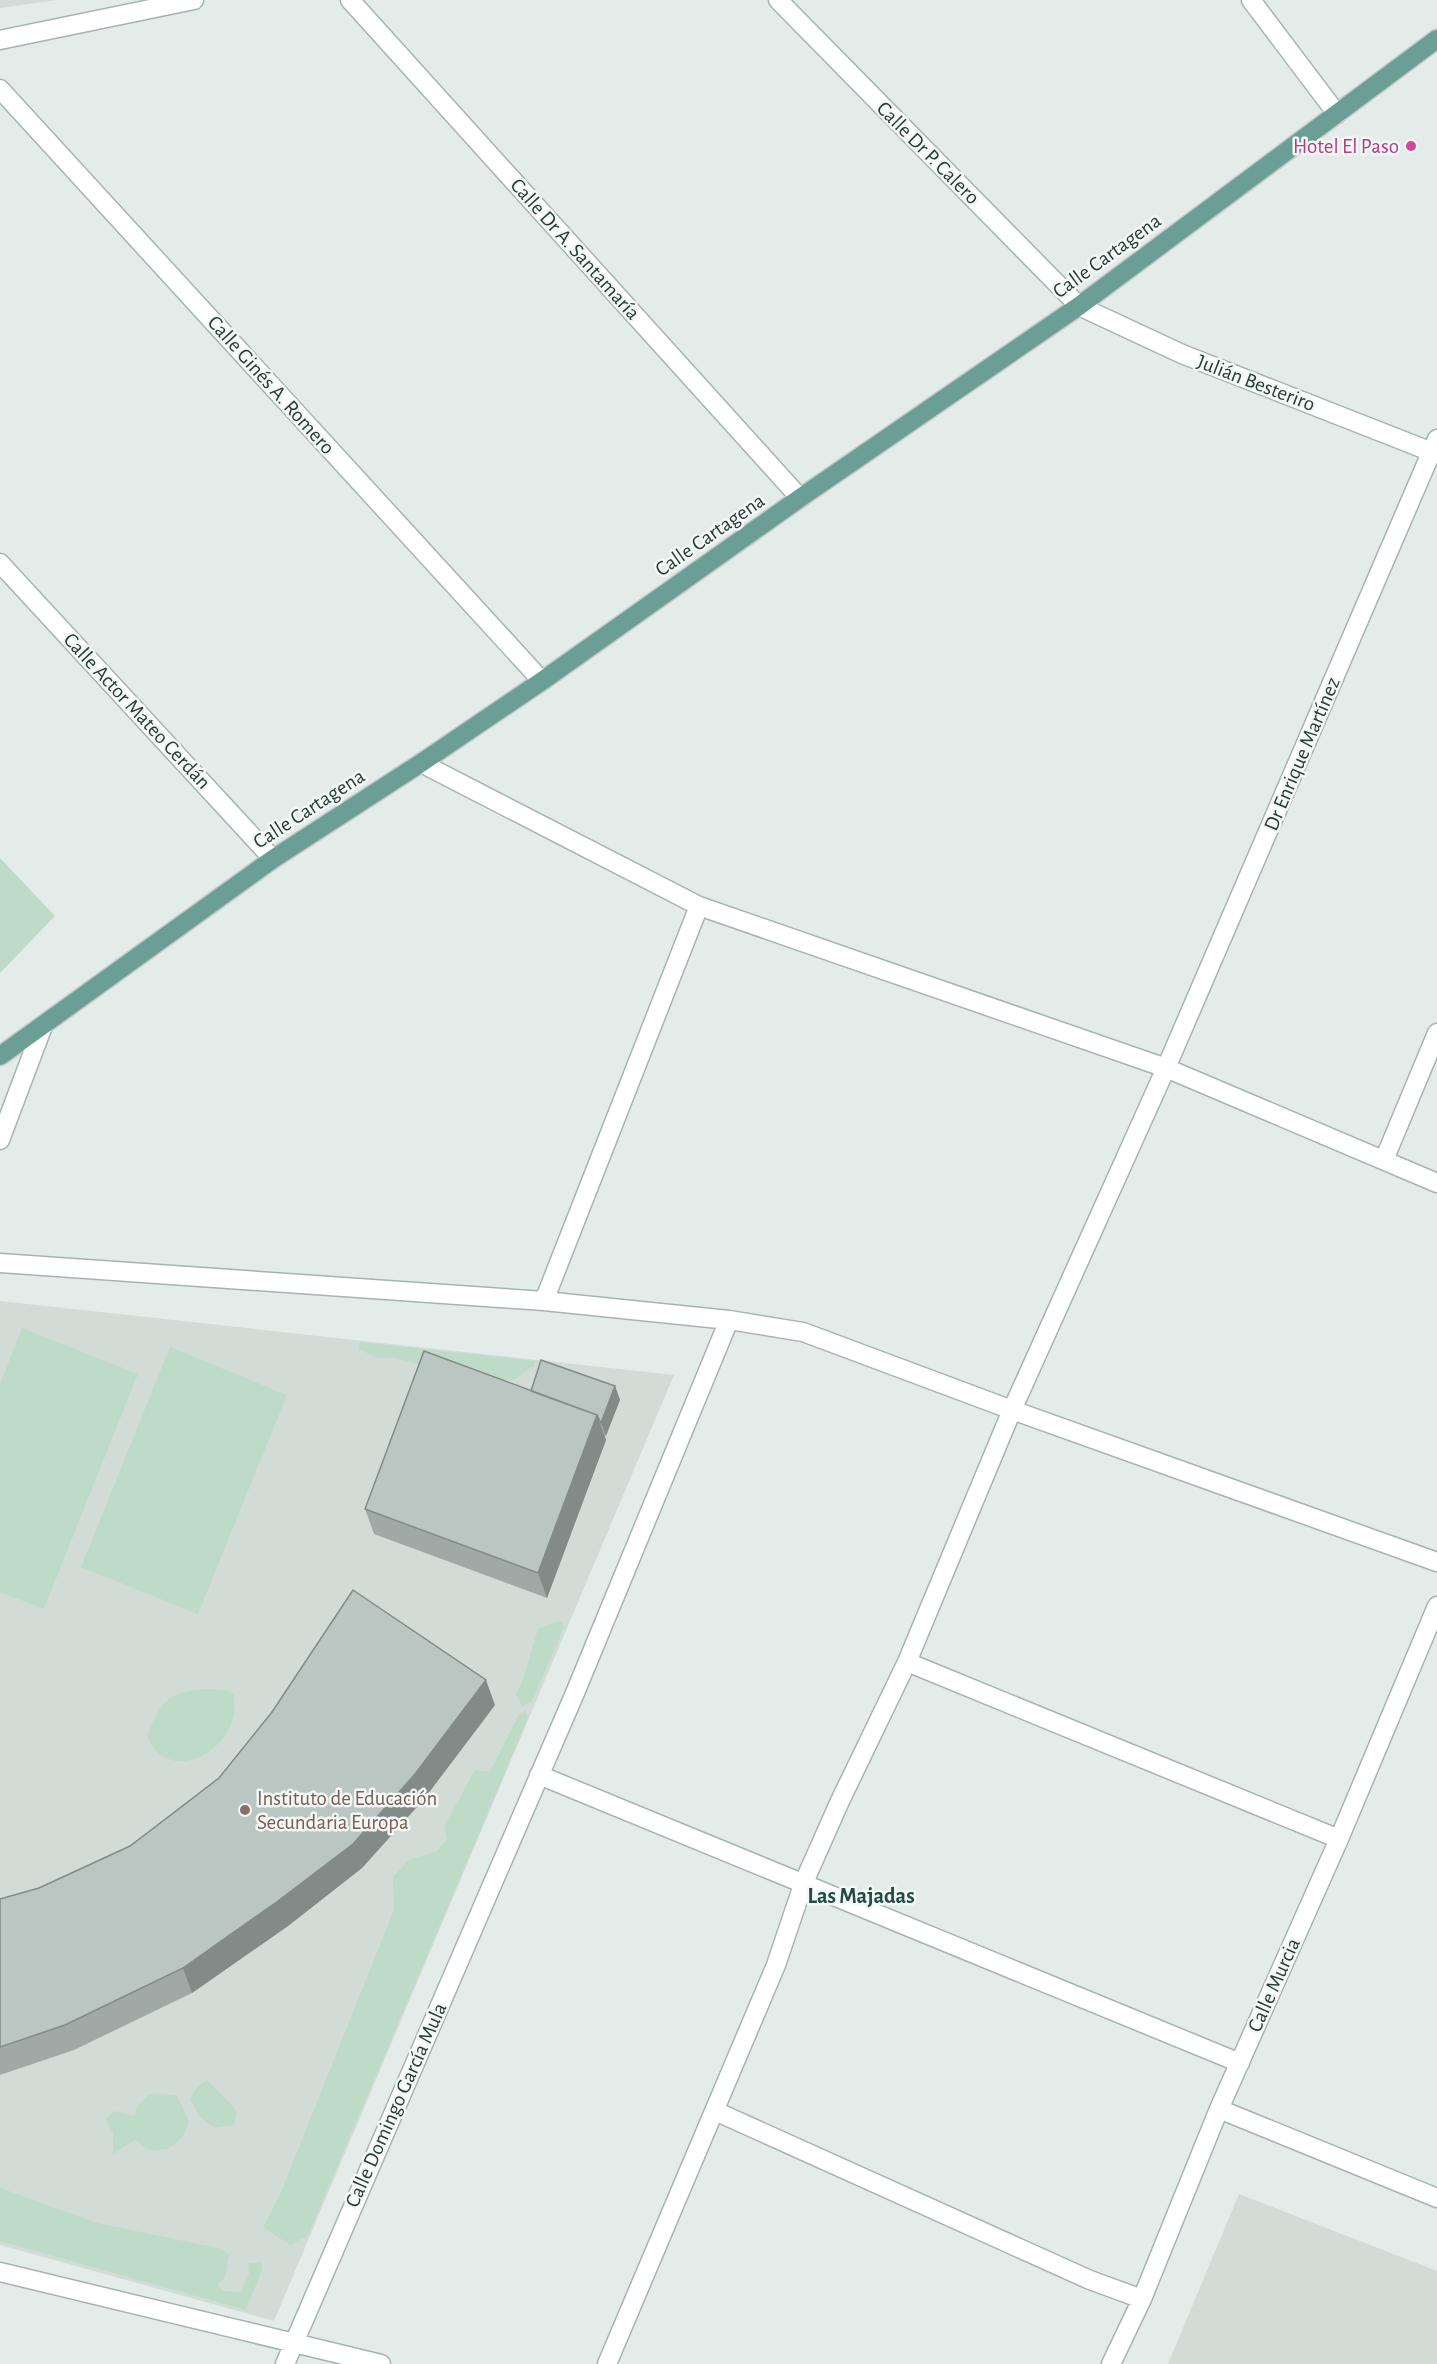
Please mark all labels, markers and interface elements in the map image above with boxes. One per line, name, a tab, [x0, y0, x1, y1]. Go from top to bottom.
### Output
street label: Calle Dr P. Calero	[873, 98, 983, 208]
place label: Hotel El Paso	[1293, 136, 1399, 157]
marker: Hotel El Paso	[1404, 139, 1418, 153]
street label: Calle Dr A. Santamaría	[506, 174, 644, 324]
street label: Calle Cartagena	[1049, 210, 1165, 302]
street label: Calle Ginés A. Romero	[203, 312, 339, 458]
street label: Julián Besteriro	[1194, 351, 1318, 415]
street label: Calle Cartagena	[651, 489, 769, 580]
street label: Calle Actor Mateo Cerdán	[59, 629, 215, 793]
street label: Dr Enrique Martínez	[1260, 674, 1344, 834]
street label: Calle Cartagena	[250, 765, 369, 853]
place label: Instituto de Educación Secundaria Europa	[257, 1788, 437, 1833]
marker: Instituto de Educación Secundaria Europa	[238, 1803, 252, 1817]
district label: Las Majadas	[807, 1885, 915, 1908]
street label: Calle Murcia	[1244, 1935, 1304, 2035]
street label: Calle Domingo García Mula	[341, 1999, 451, 2210]

